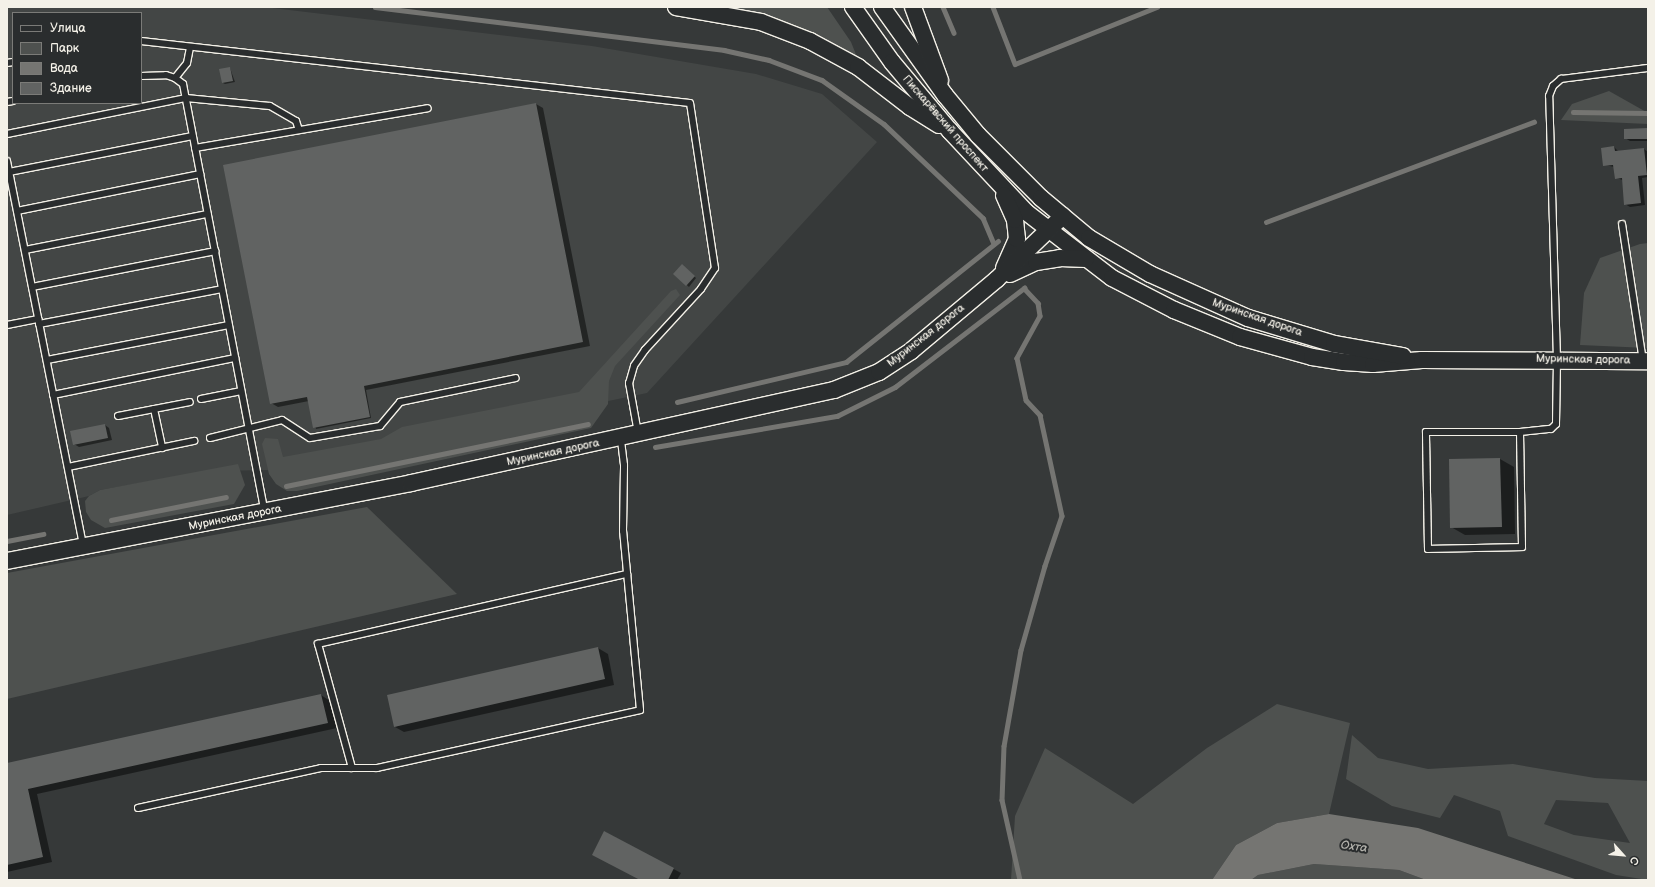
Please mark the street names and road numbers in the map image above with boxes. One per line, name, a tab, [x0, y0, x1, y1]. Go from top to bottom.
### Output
street label: Пискарёвский проспект	[899, 73, 991, 175]
street label: Муринская дорога	[1210, 296, 1304, 340]
street label: Муринская дорога	[885, 302, 967, 370]
street label: Муринская дорога	[1536, 353, 1630, 367]
street label: Муринская дорога	[505, 437, 601, 469]
street label: Муринская дорога	[187, 503, 283, 533]

